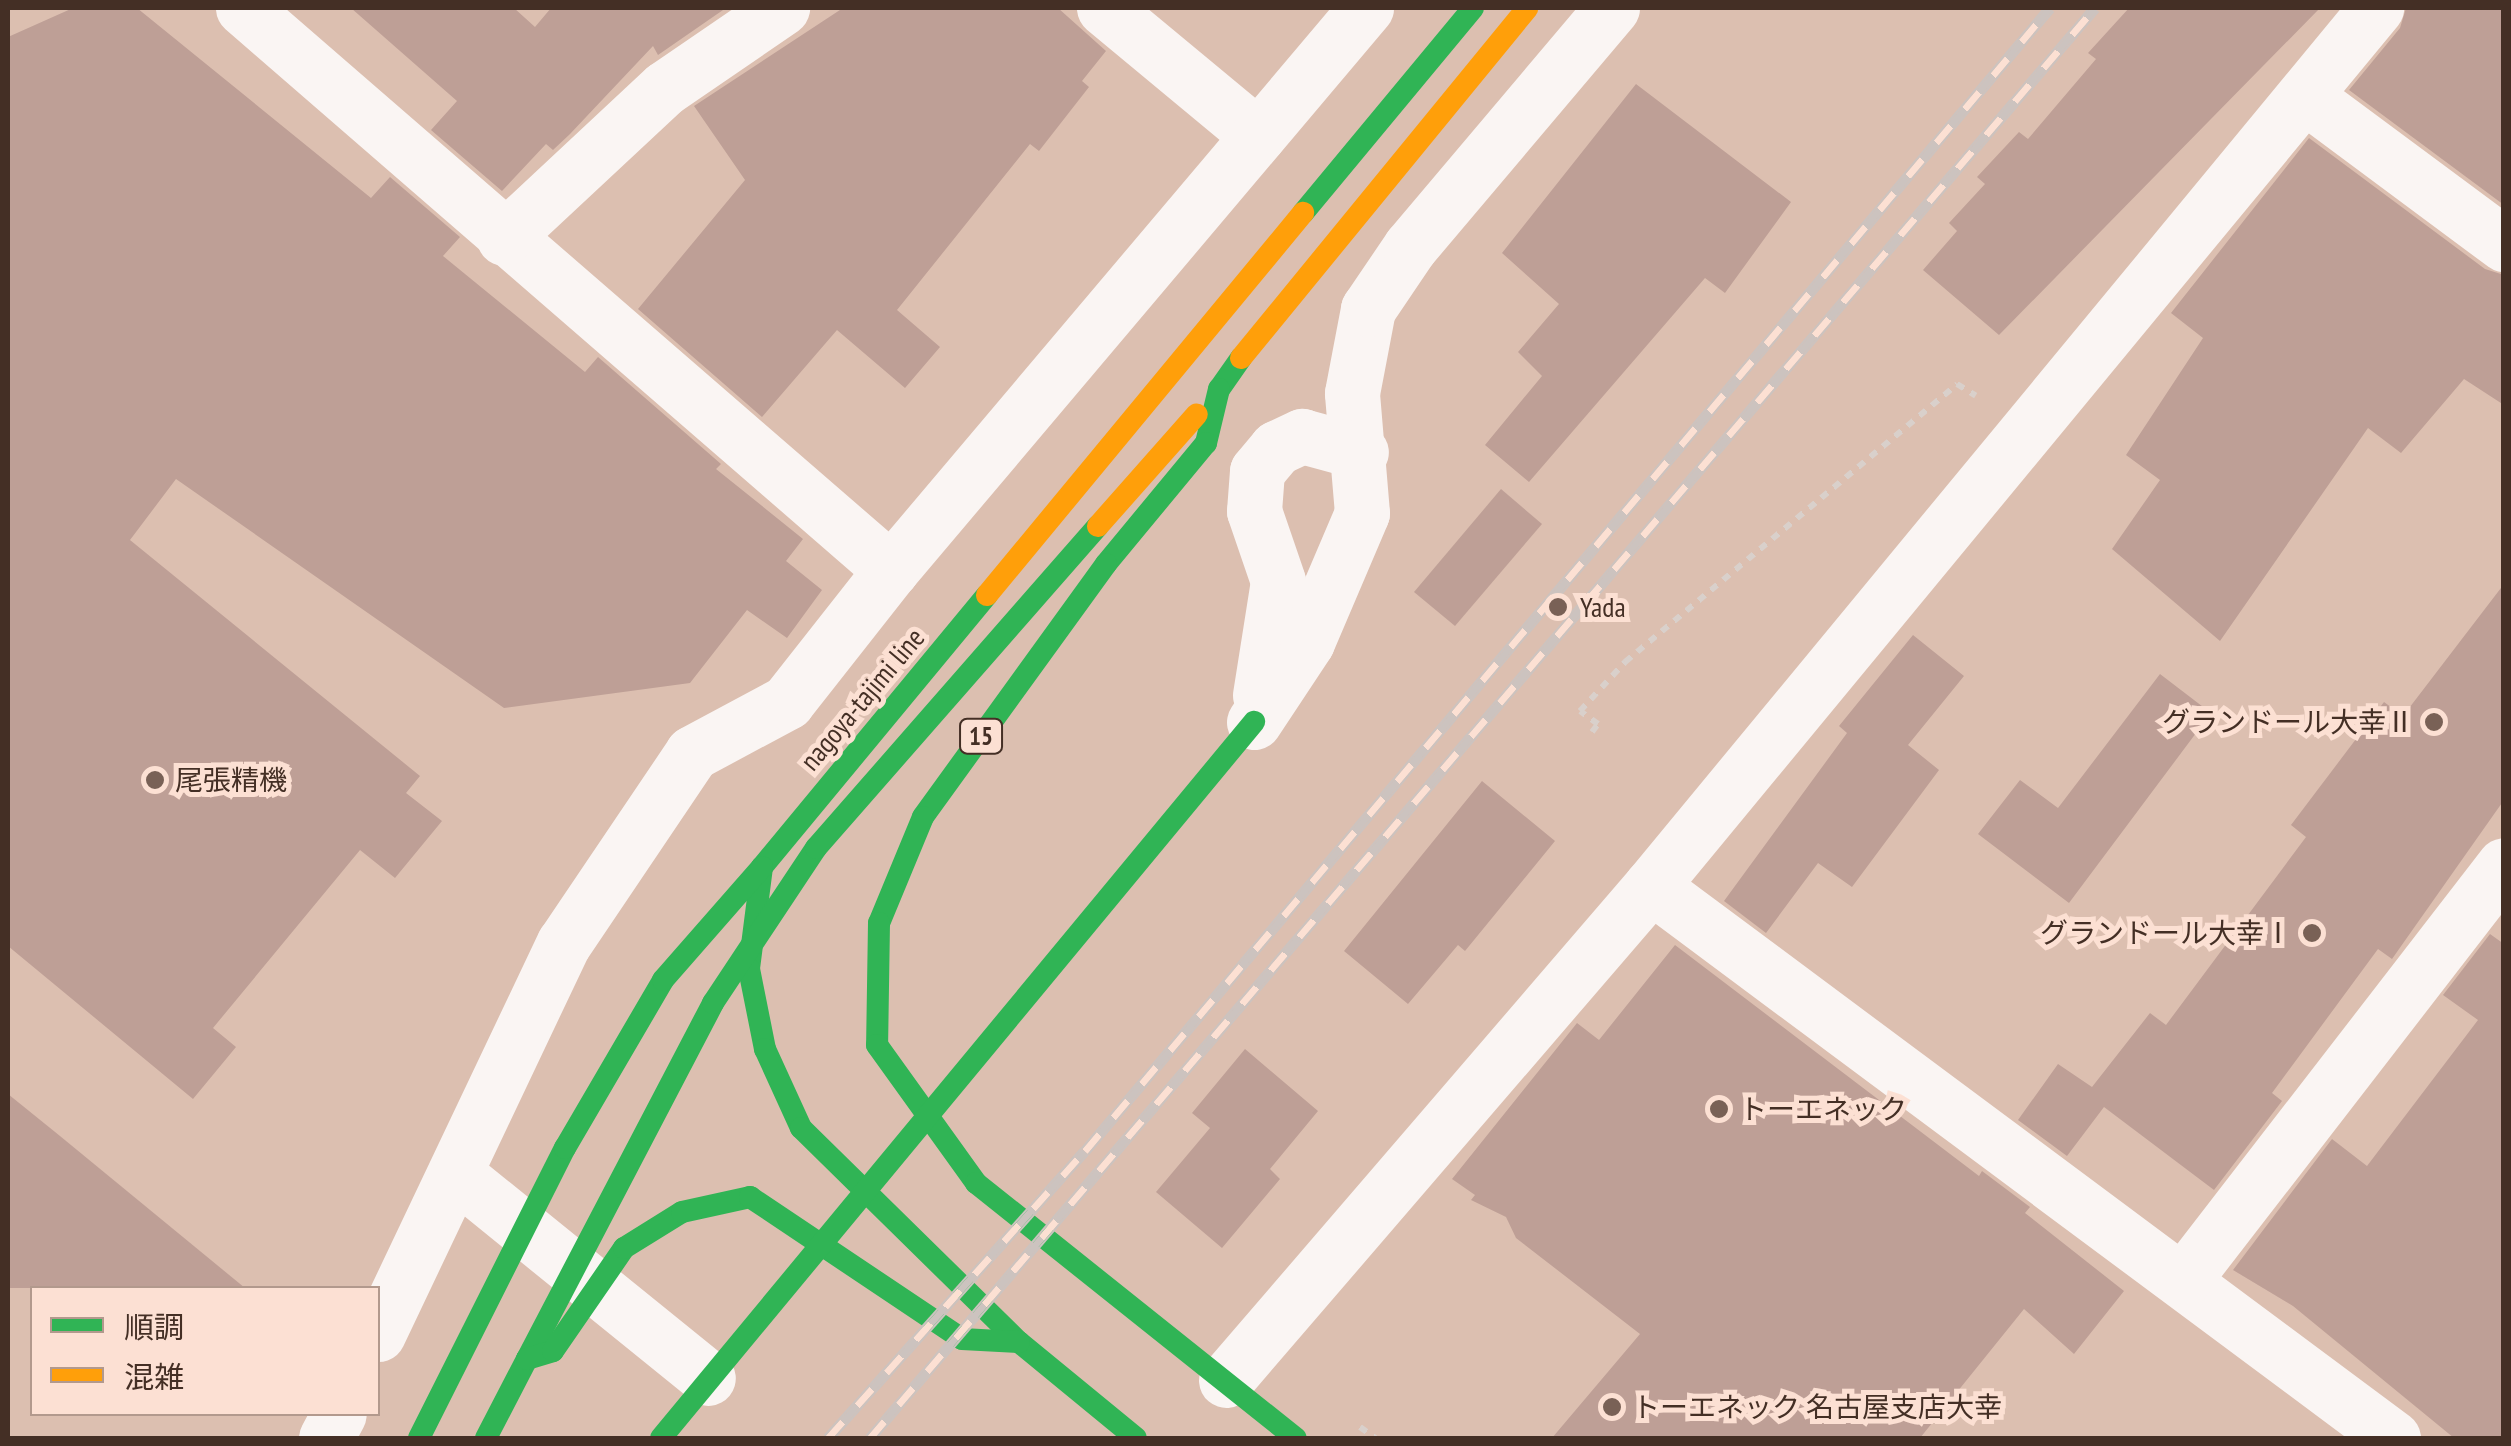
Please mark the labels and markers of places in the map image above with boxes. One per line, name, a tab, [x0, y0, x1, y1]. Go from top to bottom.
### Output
place label: Yada	[1580, 590, 1626, 624]
marker: Yada	[1545, 594, 1571, 620]
place label: グランドール大幸Ⅱ	[2162, 705, 2414, 739]
marker: グランドール大幸Ⅱ	[2423, 711, 2445, 733]
place label: 尾張精機	[175, 763, 287, 797]
marker: 尾張精機	[144, 769, 166, 791]
place label: グランドール大幸Ⅰ	[2040, 916, 2292, 950]
marker: グランドール大幸Ⅰ	[2301, 922, 2323, 944]
place label: トーエネック	[1739, 1092, 1907, 1126]
marker: トーエネック	[1708, 1098, 1730, 1120]
place label: トーエネック 名古屋支店大幸	[1632, 1390, 2002, 1424]
marker: トーエネック 名古屋支店大幸	[1601, 1396, 1623, 1418]

